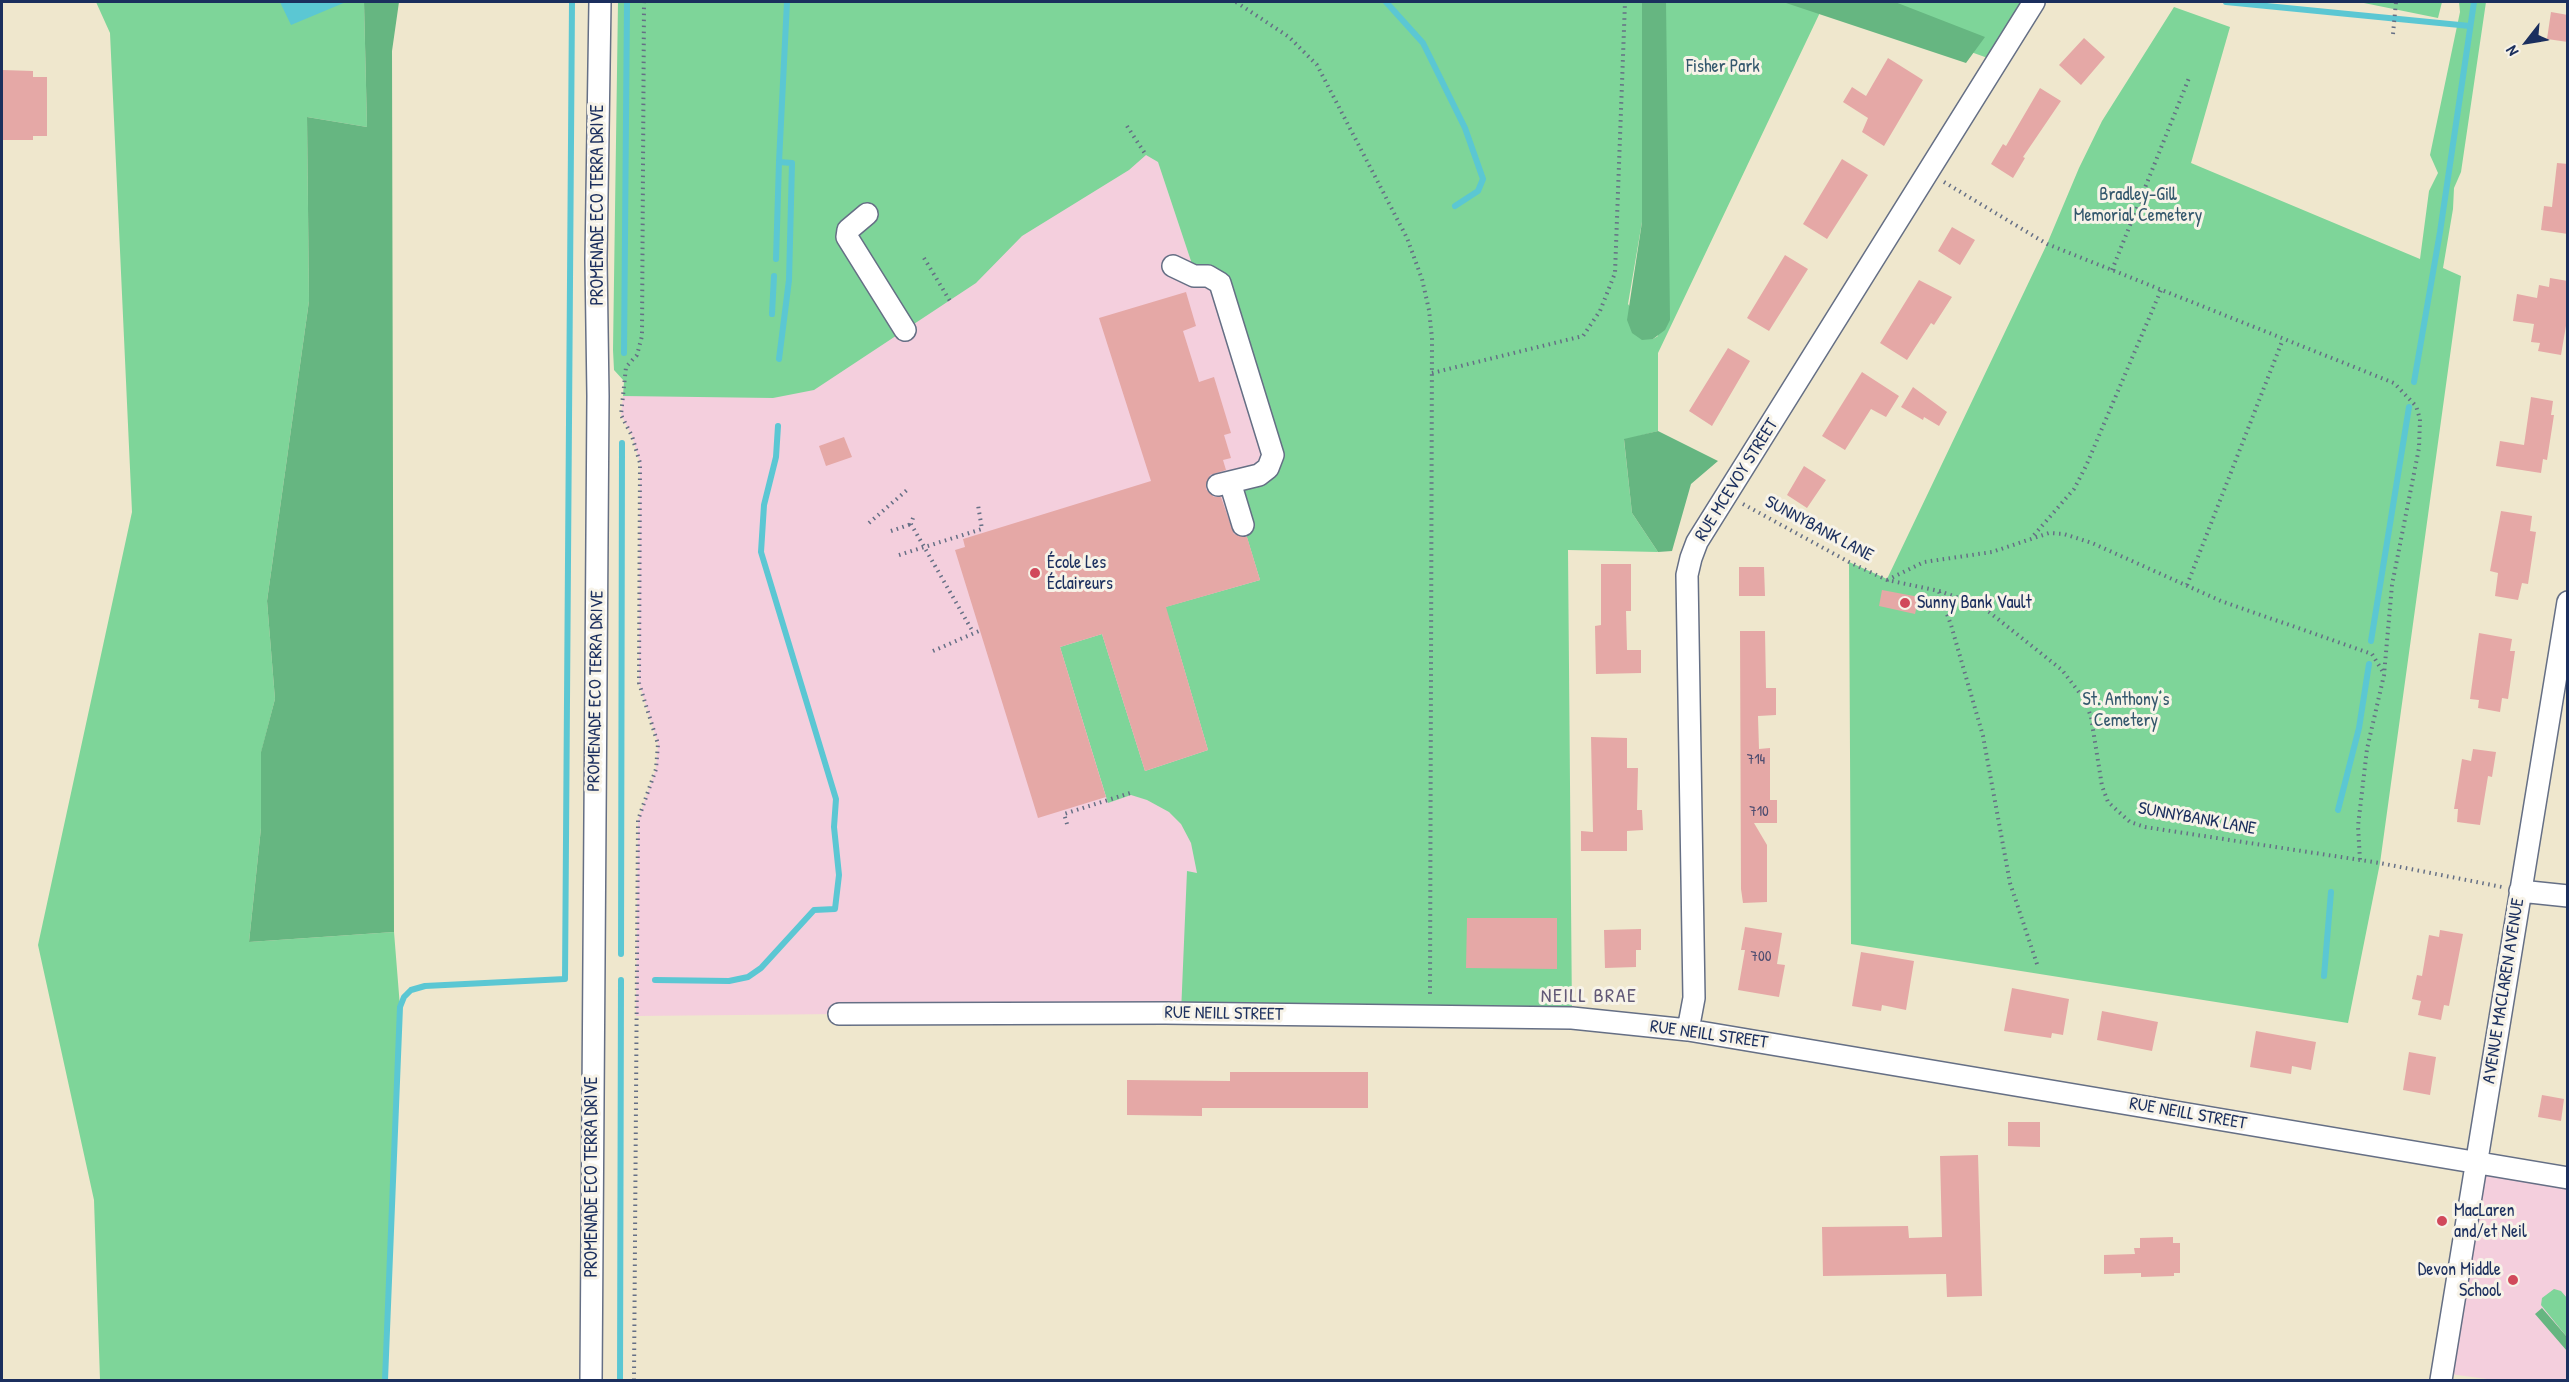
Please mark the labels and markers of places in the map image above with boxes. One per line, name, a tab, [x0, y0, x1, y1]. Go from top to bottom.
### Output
place label: École Les Éclaireurs	[1047, 552, 1113, 594]
marker: École Les Éclaireurs	[1028, 566, 1042, 580]
place label: Sunny Bank Vault	[1917, 592, 2032, 614]
marker: Sunny Bank Vault	[1898, 596, 1912, 610]
place label: MacLaren and/et Neil	[2454, 1200, 2527, 1242]
marker: MacLaren and/et Neil	[2435, 1214, 2449, 1228]
place label: Devon Middle School	[2418, 1259, 2501, 1302]
marker: Devon Middle School	[2506, 1273, 2520, 1287]

